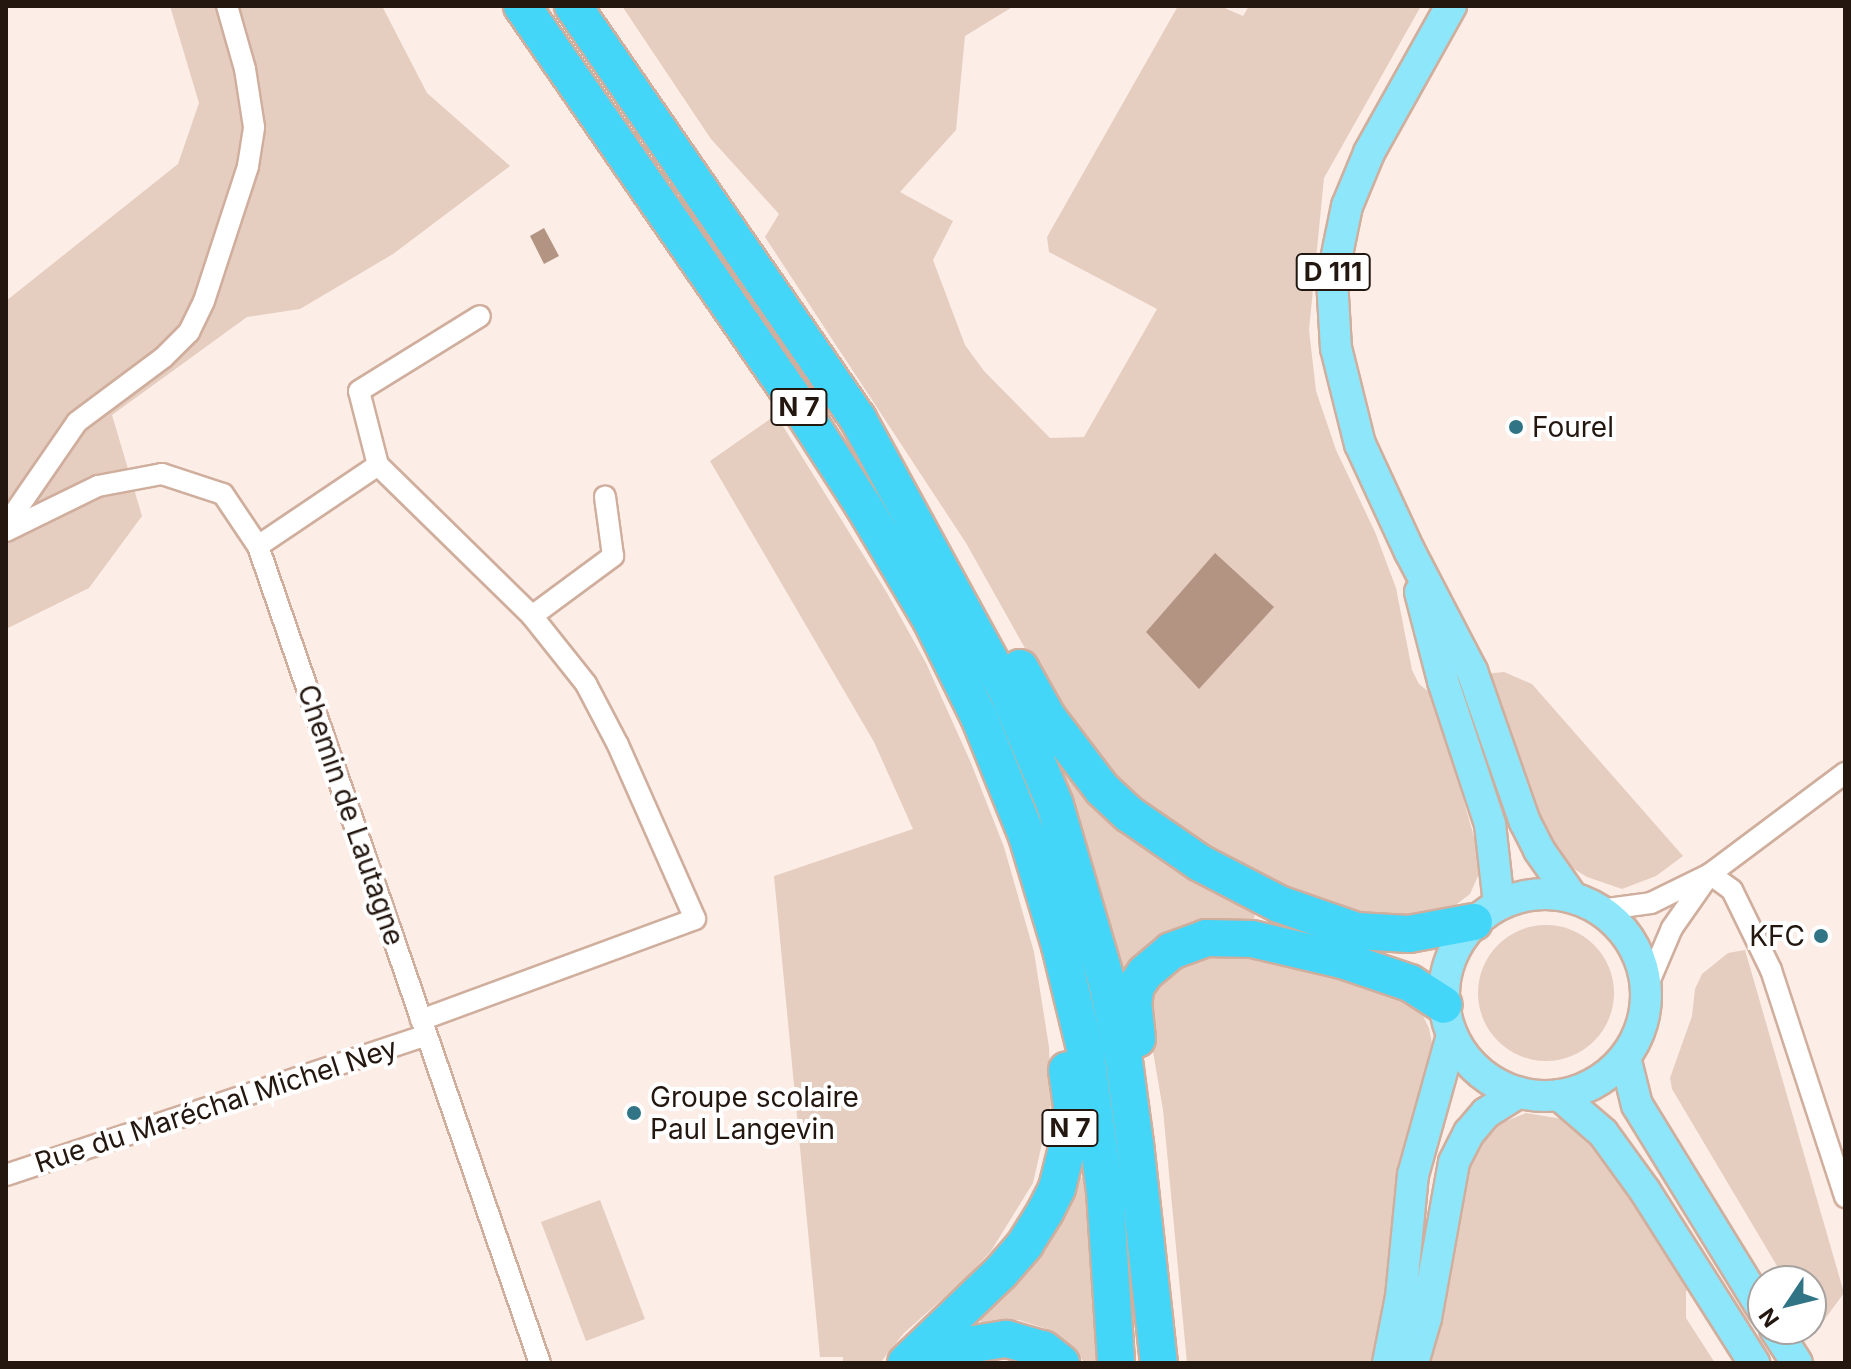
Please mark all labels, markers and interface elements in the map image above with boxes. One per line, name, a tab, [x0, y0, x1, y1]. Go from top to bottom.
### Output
road number: D 111	[1295, 250, 1371, 294]
road number: N 7	[769, 385, 829, 429]
place label: Fourel	[1532, 410, 1614, 444]
marker: Fourel	[1507, 418, 1525, 436]
street label: Chemin de Lautagne	[291, 680, 411, 950]
place label: KFC	[1749, 919, 1805, 953]
marker: KFC	[1812, 927, 1830, 945]
street label: Rue du Maréchal Michel Ney	[31, 1030, 401, 1180]
place label: Groupe scolaire Paul Langevin	[650, 1080, 859, 1146]
marker: Groupe scolaire Paul Langevin	[625, 1104, 643, 1122]
road number: N 7	[1040, 1106, 1100, 1150]
north arrow	[1747, 1265, 1827, 1345]
text: N	[1754, 1303, 1784, 1332]

